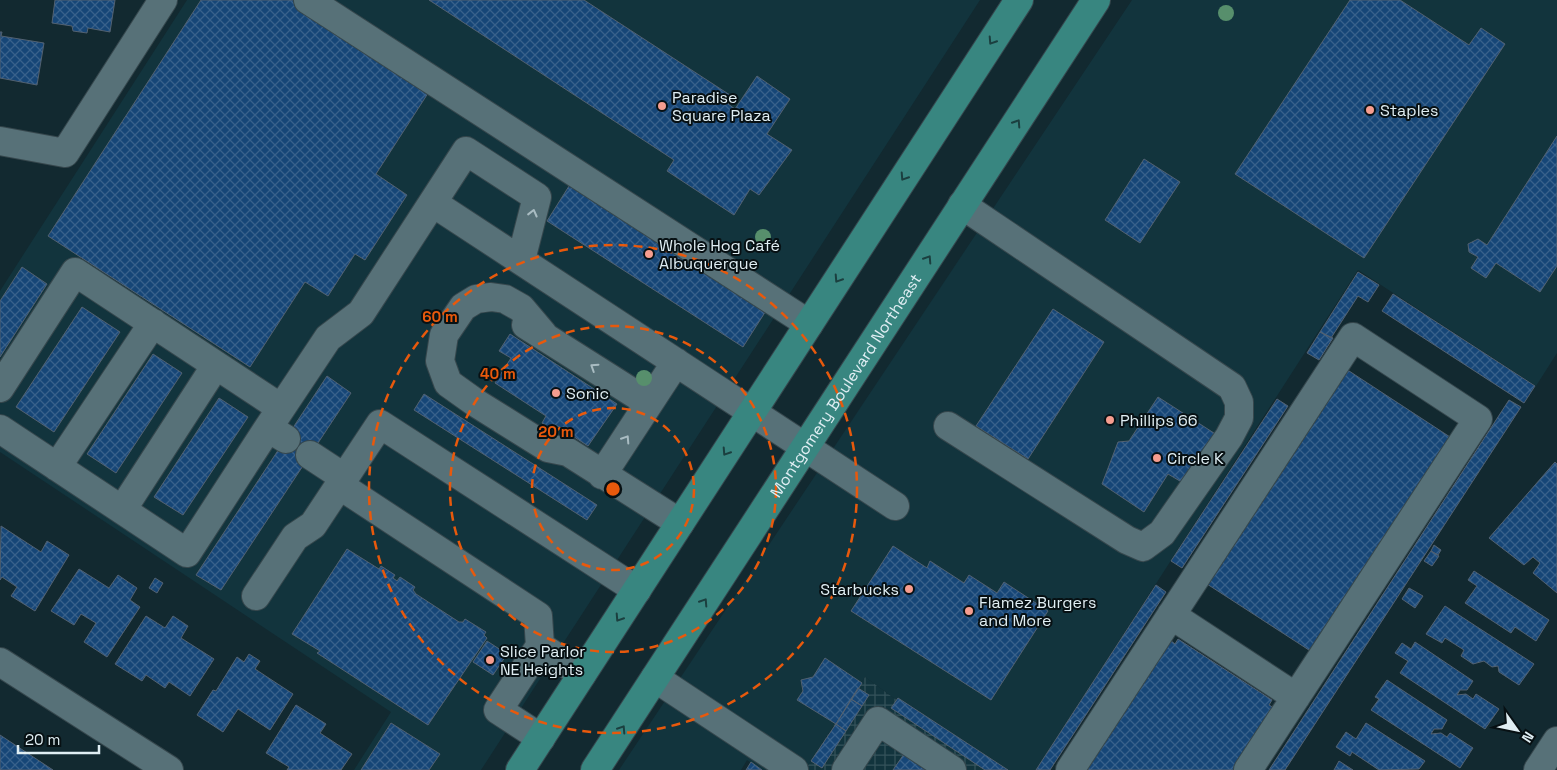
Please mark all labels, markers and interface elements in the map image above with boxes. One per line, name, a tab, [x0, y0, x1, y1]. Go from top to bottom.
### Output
one-way arrow	[989, 35, 998, 45]
place label: Paradise Square Plaza	[672, 87, 771, 126]
marker: Paradise Square Plaza	[656, 100, 668, 112]
place label: Staples	[1380, 100, 1438, 121]
marker: Staples	[1364, 104, 1376, 116]
one-way arrow	[1010, 119, 1020, 128]
one-way arrow	[901, 172, 910, 181]
one-way arrow	[527, 208, 538, 217]
place label: Whole Hog Café Albuquerque	[659, 235, 780, 274]
marker: Whole Hog Café Albuquerque	[643, 248, 655, 260]
one-way arrow	[921, 255, 931, 264]
street label: Montgomery Boulevard Northeast	[765, 270, 926, 501]
one-way arrow	[835, 273, 845, 282]
text: 60 m	[422, 307, 458, 326]
one-way arrow	[590, 363, 599, 373]
text: 40 m	[480, 364, 516, 383]
place label: Sonic	[566, 383, 609, 404]
marker: Sonic	[550, 387, 562, 399]
place label: Phillips 66	[1120, 410, 1198, 431]
marker: Phillips 66	[1104, 414, 1116, 426]
text: 20 m	[538, 422, 574, 441]
one-way arrow	[620, 435, 629, 444]
one-way arrow	[723, 447, 732, 456]
place label: Circle K	[1167, 448, 1224, 469]
marker: Circle K	[1151, 452, 1163, 464]
centre of rings	[604, 480, 622, 498]
place label: Starbucks	[820, 579, 899, 600]
marker: Starbucks	[903, 583, 915, 595]
place label: Flamez Burgers and More	[979, 592, 1096, 631]
one-way arrow	[698, 598, 708, 607]
marker: Flamez Burgers and More	[963, 605, 975, 617]
one-way arrow	[615, 613, 625, 622]
place label: Slice Parlor NE Heights	[500, 641, 585, 680]
marker: Slice Parlor NE Heights	[484, 654, 496, 666]
north arrow	[1492, 705, 1542, 755]
scale bar	[18, 722, 99, 754]
one-way arrow	[616, 725, 625, 735]
text: N	[1518, 728, 1538, 746]
text: 20 m	[25, 730, 60, 749]

